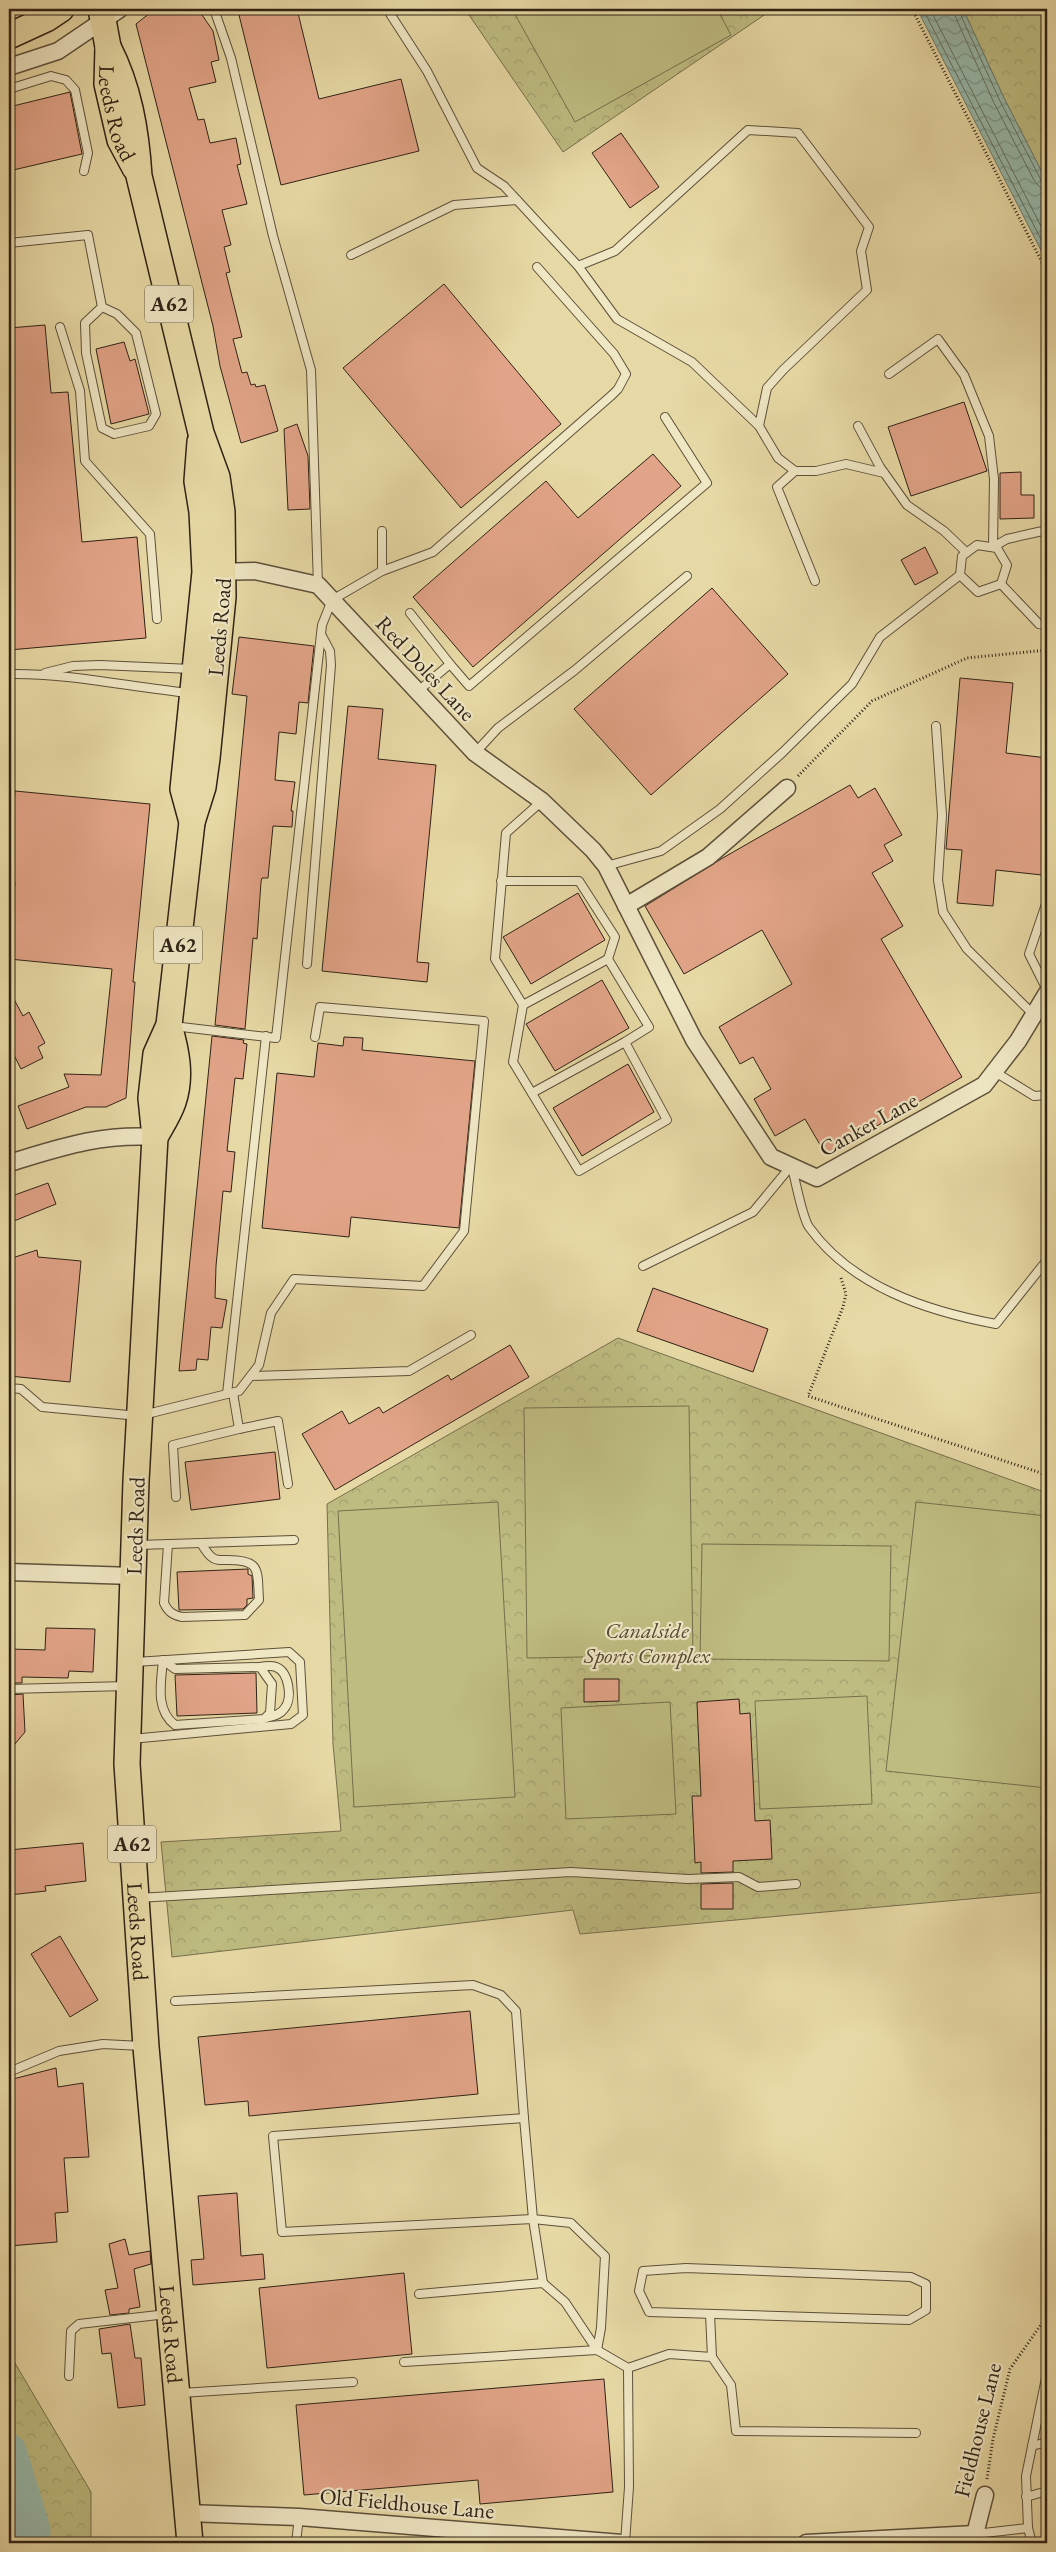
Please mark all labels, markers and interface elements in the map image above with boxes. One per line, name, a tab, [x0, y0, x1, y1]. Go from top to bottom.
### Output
street label: Leeds Road	[92, 65, 143, 167]
road number: A62	[145, 286, 193, 322]
street label: Leeds Road	[201, 576, 238, 677]
street label: Red Doles Lane	[369, 609, 482, 728]
road number: A62	[154, 926, 202, 964]
street label: Canker Lane	[814, 1085, 923, 1163]
street label: Leeds Road	[119, 1476, 152, 1576]
park label: Canalside Sports Complex	[583, 1616, 711, 1670]
road number: A62	[108, 1826, 156, 1862]
street label: Leeds Road	[120, 1881, 156, 1982]
street label: Leeds Road	[152, 2284, 190, 2385]
street label: Fieldhouse Lane	[947, 2360, 1008, 2500]
street label: Old Fieldhouse Lane	[319, 2481, 496, 2526]

